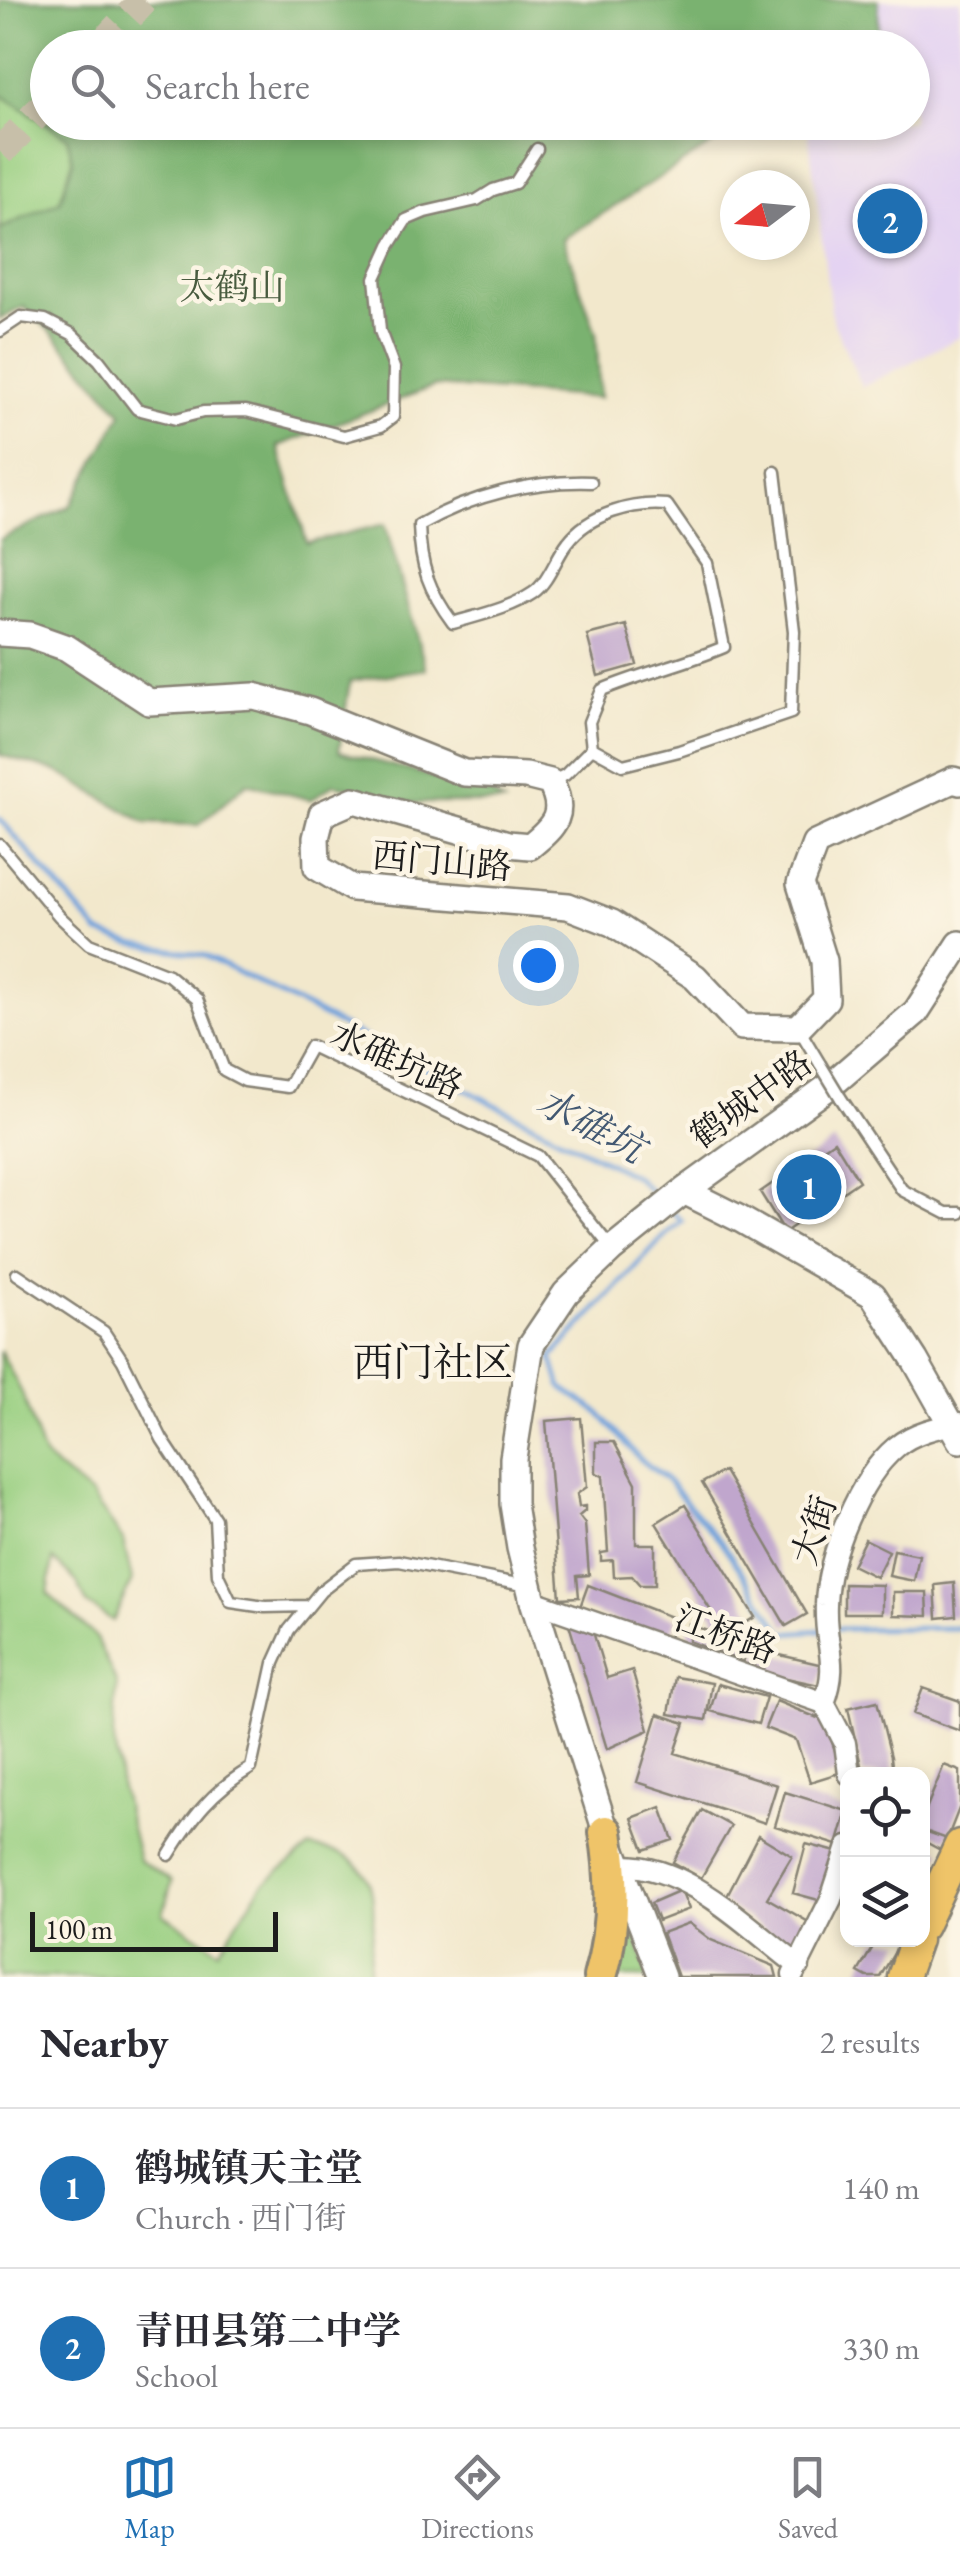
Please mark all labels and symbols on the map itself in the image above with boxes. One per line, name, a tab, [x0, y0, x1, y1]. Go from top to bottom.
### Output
north arrow	[720, 170, 810, 260]
pin: 2	[858, 184, 922, 258]
park label: 太鹤山	[179, 264, 285, 309]
street label: 西门山路	[370, 832, 514, 889]
your location	[513, 940, 564, 991]
street label: 水碓坑路	[324, 1011, 470, 1109]
street label: 鹤城中路	[681, 1039, 821, 1158]
water label: 水碓坑	[529, 1076, 657, 1175]
pin: 1	[776, 1150, 842, 1224]
district label: 西门社区	[353, 1336, 513, 1388]
street label: 大街	[781, 1489, 846, 1570]
street label: 江桥路	[669, 1594, 783, 1673]
scale bar	[30, 1907, 278, 1952]

